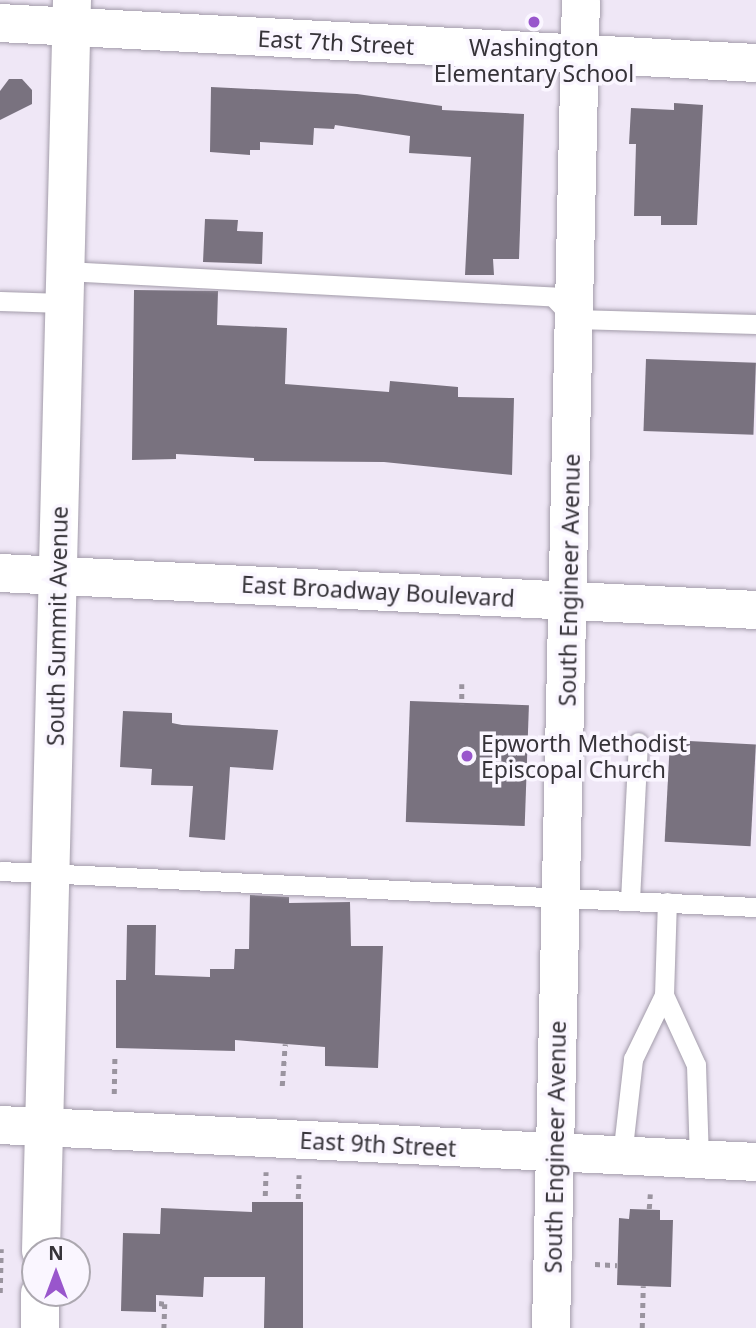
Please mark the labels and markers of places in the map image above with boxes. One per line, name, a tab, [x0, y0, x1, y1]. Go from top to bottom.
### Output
marker: Washington Elementary School	[526, 14, 542, 30]
place label: Washington Elementary School	[434, 33, 634, 87]
place label: Epworth Methodist Episcopal Church	[481, 729, 687, 783]
marker: Epworth Methodist Episcopal Church	[459, 748, 475, 764]

